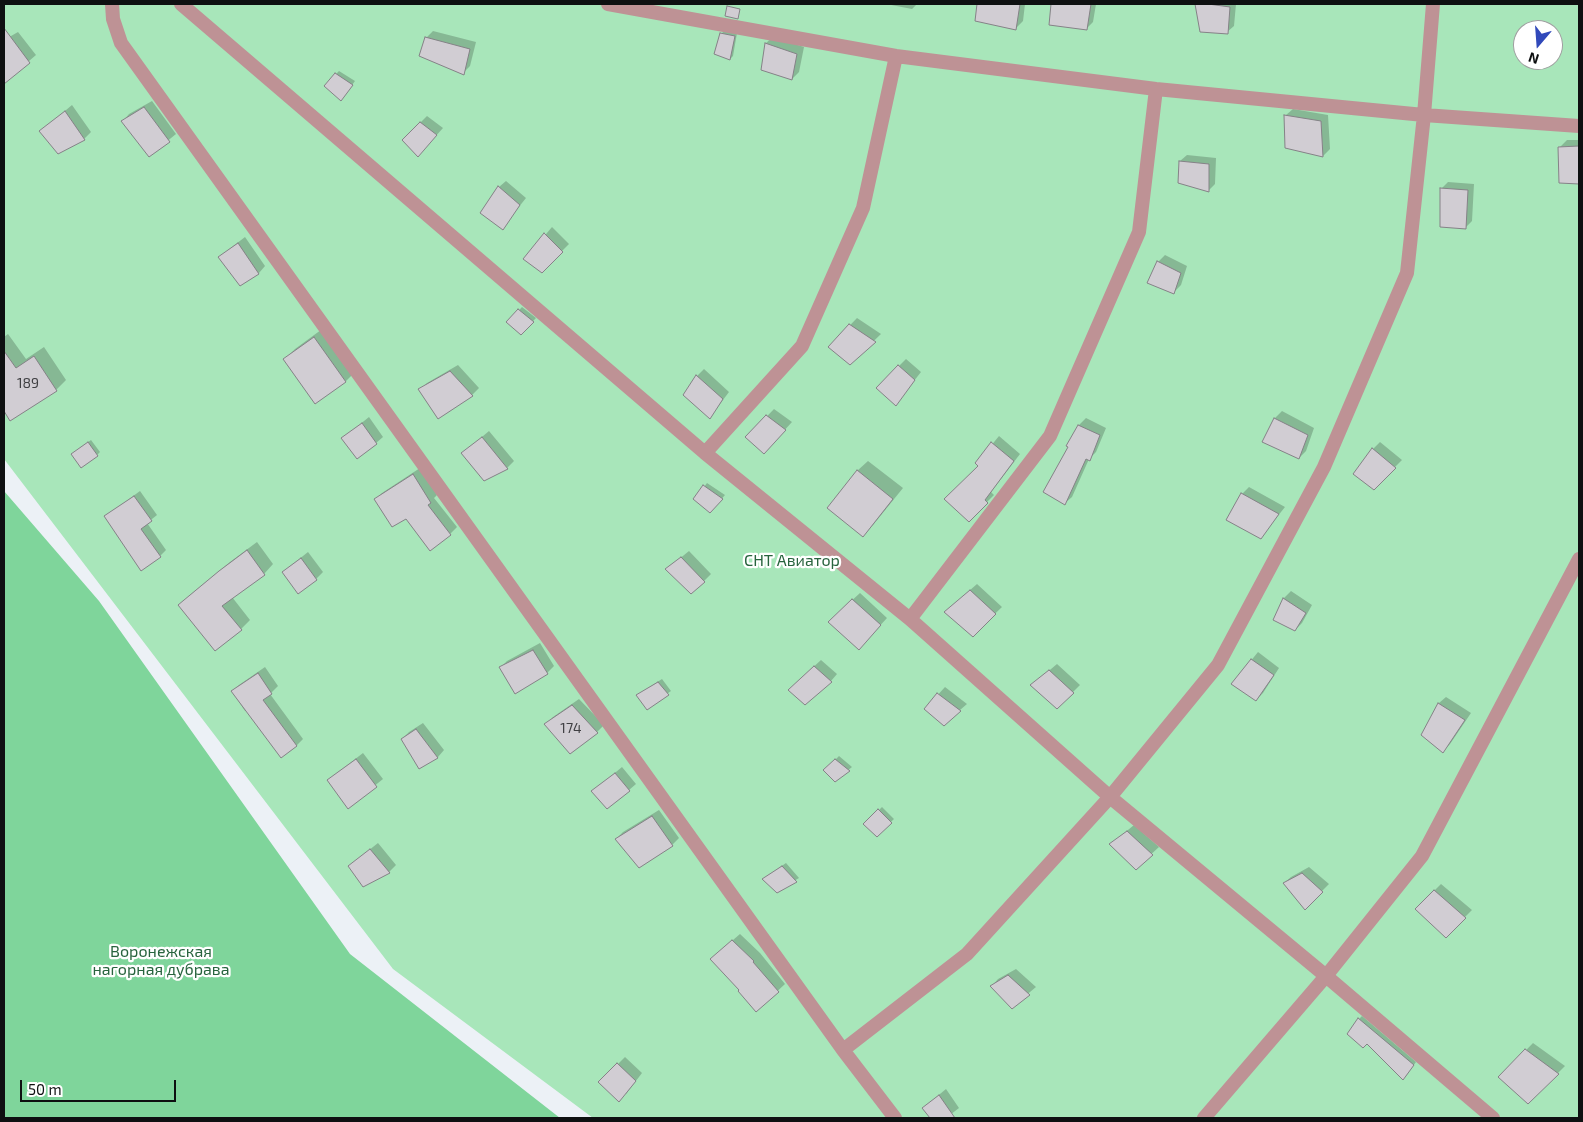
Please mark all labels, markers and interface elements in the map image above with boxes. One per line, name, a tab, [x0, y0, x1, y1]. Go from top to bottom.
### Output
north arrow	[1513, 20, 1563, 70]
text: N	[1526, 49, 1541, 68]
house number: 189	[17, 375, 39, 391]
park label: СНТ Авиатор	[744, 551, 840, 571]
house number: 174	[560, 720, 582, 736]
park label: Воронежская нагорная дубрава	[92, 942, 230, 980]
scale bar	[22, 1070, 179, 1102]
text: 50 m	[28, 1080, 62, 1098]

